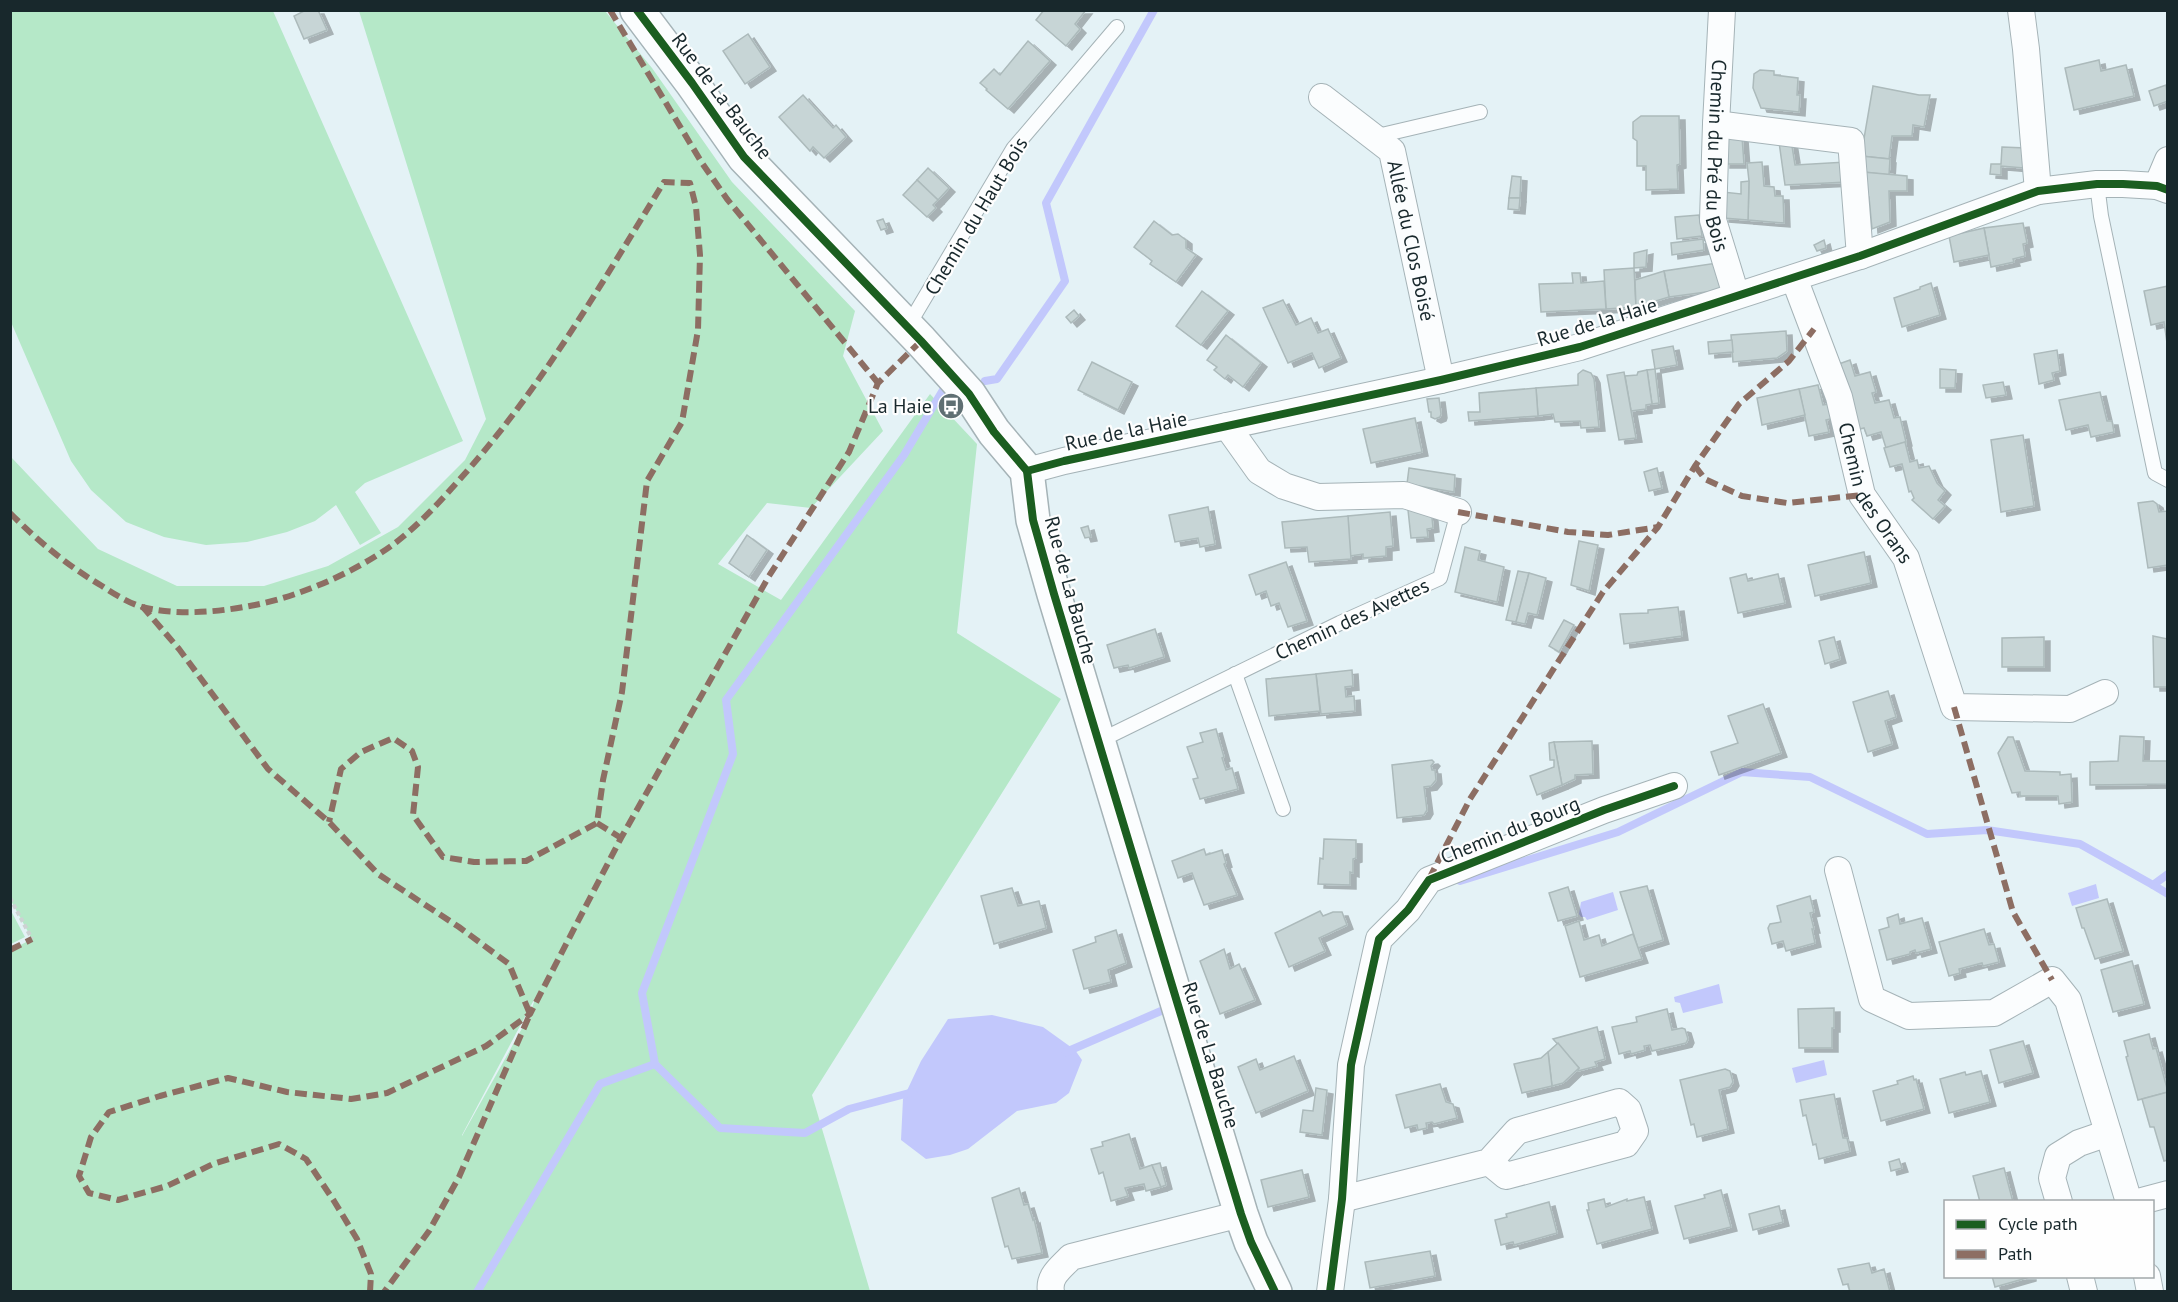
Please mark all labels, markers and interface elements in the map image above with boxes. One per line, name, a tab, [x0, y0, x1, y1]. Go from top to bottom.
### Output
street label: Rue de La Bauche	[666, 27, 778, 165]
street label: Chemin du Pré du Bois	[1699, 59, 1735, 255]
street label: Chemin du Haut Bois	[919, 132, 1033, 300]
street label: Allée du Clos Boisé	[1381, 158, 1441, 323]
street label: Rue de la Haie	[1534, 291, 1660, 353]
bus stop icon: La Haie	[936, 391, 966, 421]
place label: La Haie	[868, 393, 932, 419]
street label: Rue de la Haie	[1063, 405, 1189, 457]
street label: Chemin des Orans	[1832, 420, 1919, 569]
street label: Rue de La Bauche	[1039, 513, 1103, 667]
street label: Chemin des Avettes	[1271, 572, 1433, 666]
street label: Chemin du Bourg	[1437, 790, 1583, 870]
street label: Rue de La Bauche	[1176, 979, 1246, 1131]
legend	[1944, 1200, 2154, 1278]
text: Cycle path	[1998, 1212, 2078, 1235]
text: Path	[1998, 1242, 2032, 1265]

